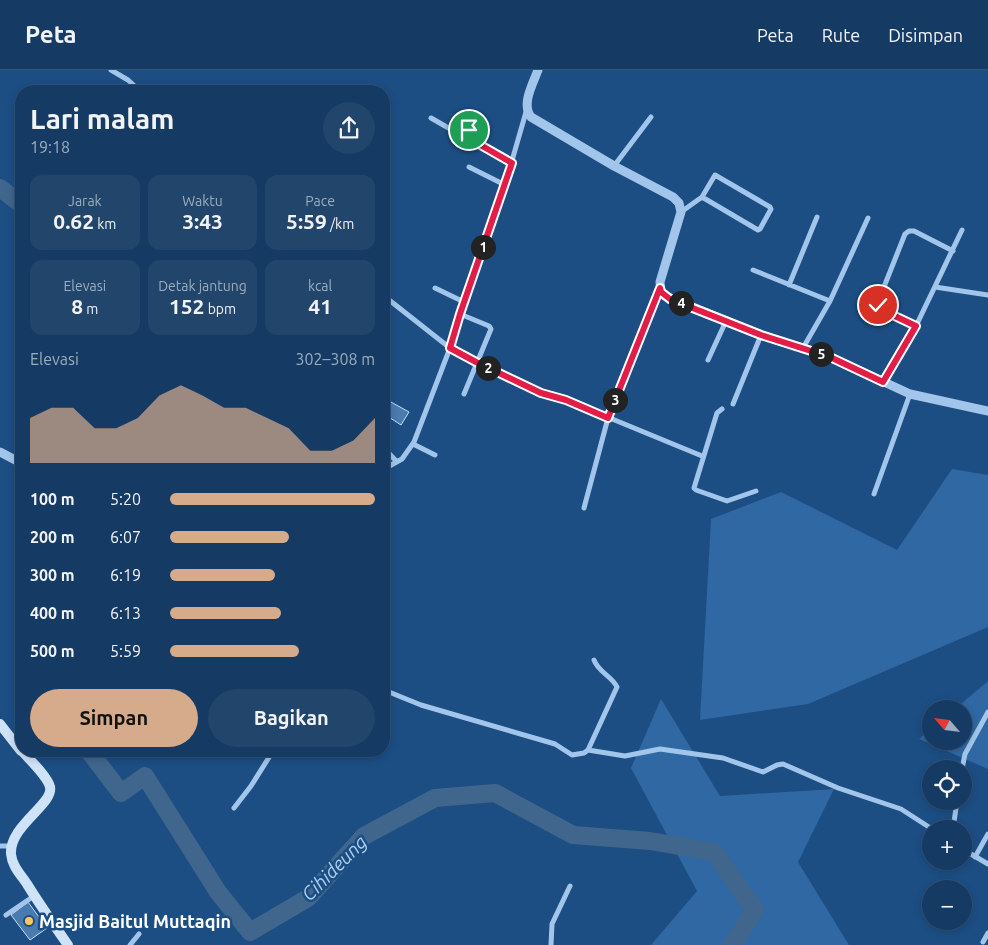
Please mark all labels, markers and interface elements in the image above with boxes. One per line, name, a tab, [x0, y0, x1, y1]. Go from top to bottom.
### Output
text: Peta	[25, 21, 77, 48]
text: Peta	[757, 25, 794, 45]
text: Rute	[822, 25, 860, 45]
text: Disimpan	[888, 25, 963, 45]
button: share	[323, 102, 375, 154]
text: Lari malam	[30, 103, 174, 134]
pin	[448, 109, 490, 151]
icon: arrive	[455, 116, 483, 144]
text: 19:18	[30, 138, 70, 156]
text: Jarak	[68, 193, 102, 209]
text: Waktu	[182, 193, 223, 209]
text: Pace	[305, 193, 335, 209]
text: 0.62	[53, 209, 94, 233]
text: 3:43	[182, 209, 223, 233]
text: 5:59	[286, 209, 327, 233]
text: km	[94, 216, 116, 232]
text: /km	[327, 216, 354, 232]
pin: 1	[470, 234, 496, 260]
text: 1	[480, 239, 487, 255]
text: Elevasi	[63, 278, 106, 294]
text: Detak jantung	[158, 278, 247, 294]
text: kcal	[308, 278, 332, 294]
pin	[857, 284, 899, 326]
pin: 4	[668, 290, 694, 316]
icon: check	[864, 291, 892, 319]
text: 8	[71, 294, 83, 318]
text: 152	[169, 294, 204, 318]
text: 41	[308, 294, 332, 318]
text: 4	[678, 295, 685, 311]
text: m	[83, 301, 98, 317]
text: bpm	[204, 301, 236, 317]
pin: 5	[808, 342, 834, 366]
text: 5	[818, 346, 825, 362]
text: Elevasi	[30, 350, 79, 368]
text: 302–308 m	[295, 350, 375, 368]
pin: 2	[476, 356, 500, 380]
text: 2	[485, 360, 492, 376]
pin: 3	[602, 388, 628, 412]
text: 3	[612, 392, 619, 408]
text: 100 m	[30, 490, 75, 508]
text: 5:20	[110, 490, 141, 508]
text: 200 m	[30, 528, 75, 546]
text: 6:07	[110, 528, 141, 546]
text: 300 m	[30, 566, 75, 584]
text: 6:19	[110, 566, 141, 584]
text: 400 m	[30, 604, 75, 622]
text: 6:13	[110, 604, 141, 622]
text: 500 m	[30, 642, 75, 660]
text: 5:59	[110, 642, 141, 660]
button: Simpan	[30, 689, 198, 747]
button: Bagikan	[208, 689, 375, 747]
north arrow	[922, 700, 972, 750]
map controls	[922, 700, 972, 930]
button: locate	[922, 760, 972, 810]
button: +	[922, 820, 972, 870]
water label: Cihideung	[297, 831, 371, 905]
button: −	[922, 880, 972, 930]
place label: Masjid Baitul Muttaqin	[39, 911, 231, 931]
marker: Masjid Baitul Muttaqin	[23, 915, 35, 927]

